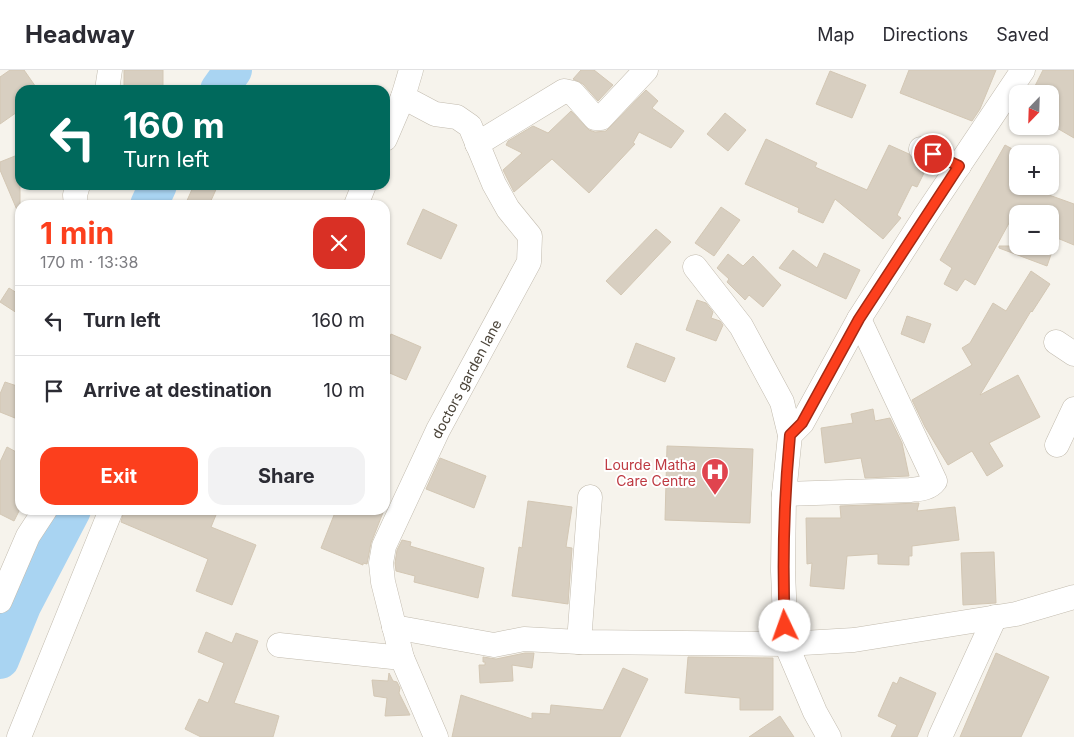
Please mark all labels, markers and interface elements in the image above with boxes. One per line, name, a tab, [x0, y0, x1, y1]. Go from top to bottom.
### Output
text: Headway	[25, 20, 135, 49]
text: Map	[817, 24, 855, 45]
text: Directions	[883, 24, 968, 45]
text: Saved	[996, 24, 1049, 45]
north arrow	[1009, 85, 1059, 135]
map controls	[1009, 85, 1059, 255]
text: 160 m	[123, 104, 225, 146]
icon: left	[40, 105, 105, 170]
pin	[912, 133, 954, 175]
icon: arrive	[919, 140, 947, 168]
button: +	[1009, 145, 1059, 195]
text: Turn left	[123, 146, 209, 172]
button: −	[1009, 205, 1059, 255]
text: 1 min	[40, 215, 114, 251]
button: close	[313, 217, 365, 269]
text: 170 m · 13:38	[40, 252, 138, 272]
icon: left	[40, 307, 68, 335]
text: Turn left	[83, 309, 161, 332]
text: 160 m	[312, 309, 365, 332]
street label: doctors garden lane	[427, 317, 505, 441]
icon: arrive	[40, 377, 68, 405]
text: Arrive at destination	[83, 379, 272, 402]
text: 10 m	[323, 379, 365, 402]
button: Exit	[40, 447, 198, 505]
button: Share	[208, 447, 365, 505]
place label: Lourde Matha Care Centre	[604, 456, 696, 489]
hospital icon: Lourde Matha Care Centre	[700, 457, 730, 496]
position arrow	[758, 599, 810, 651]

